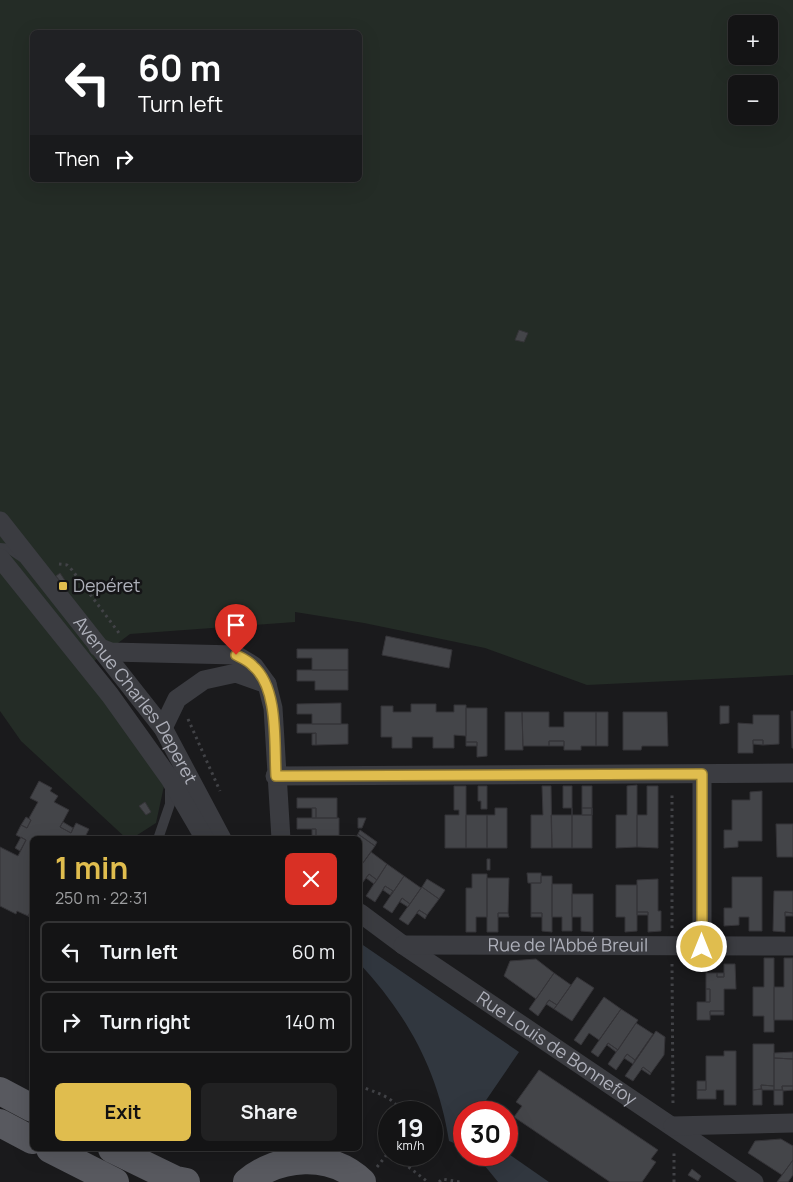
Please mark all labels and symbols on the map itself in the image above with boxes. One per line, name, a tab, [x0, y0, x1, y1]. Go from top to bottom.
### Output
place label: Depéret	[73, 573, 141, 597]
marker: Depéret	[57, 580, 69, 592]
pin	[215, 604, 257, 655]
street label: Avenue Charles Deperet	[68, 611, 204, 788]
position arrow	[675, 920, 727, 972]
street label: Rue de l'Abbé Breuil	[488, 932, 648, 957]
street label: Rue Louis de Bonnefoy	[472, 985, 642, 1111]
speed limit sign: 30	[453, 1101, 518, 1166]

